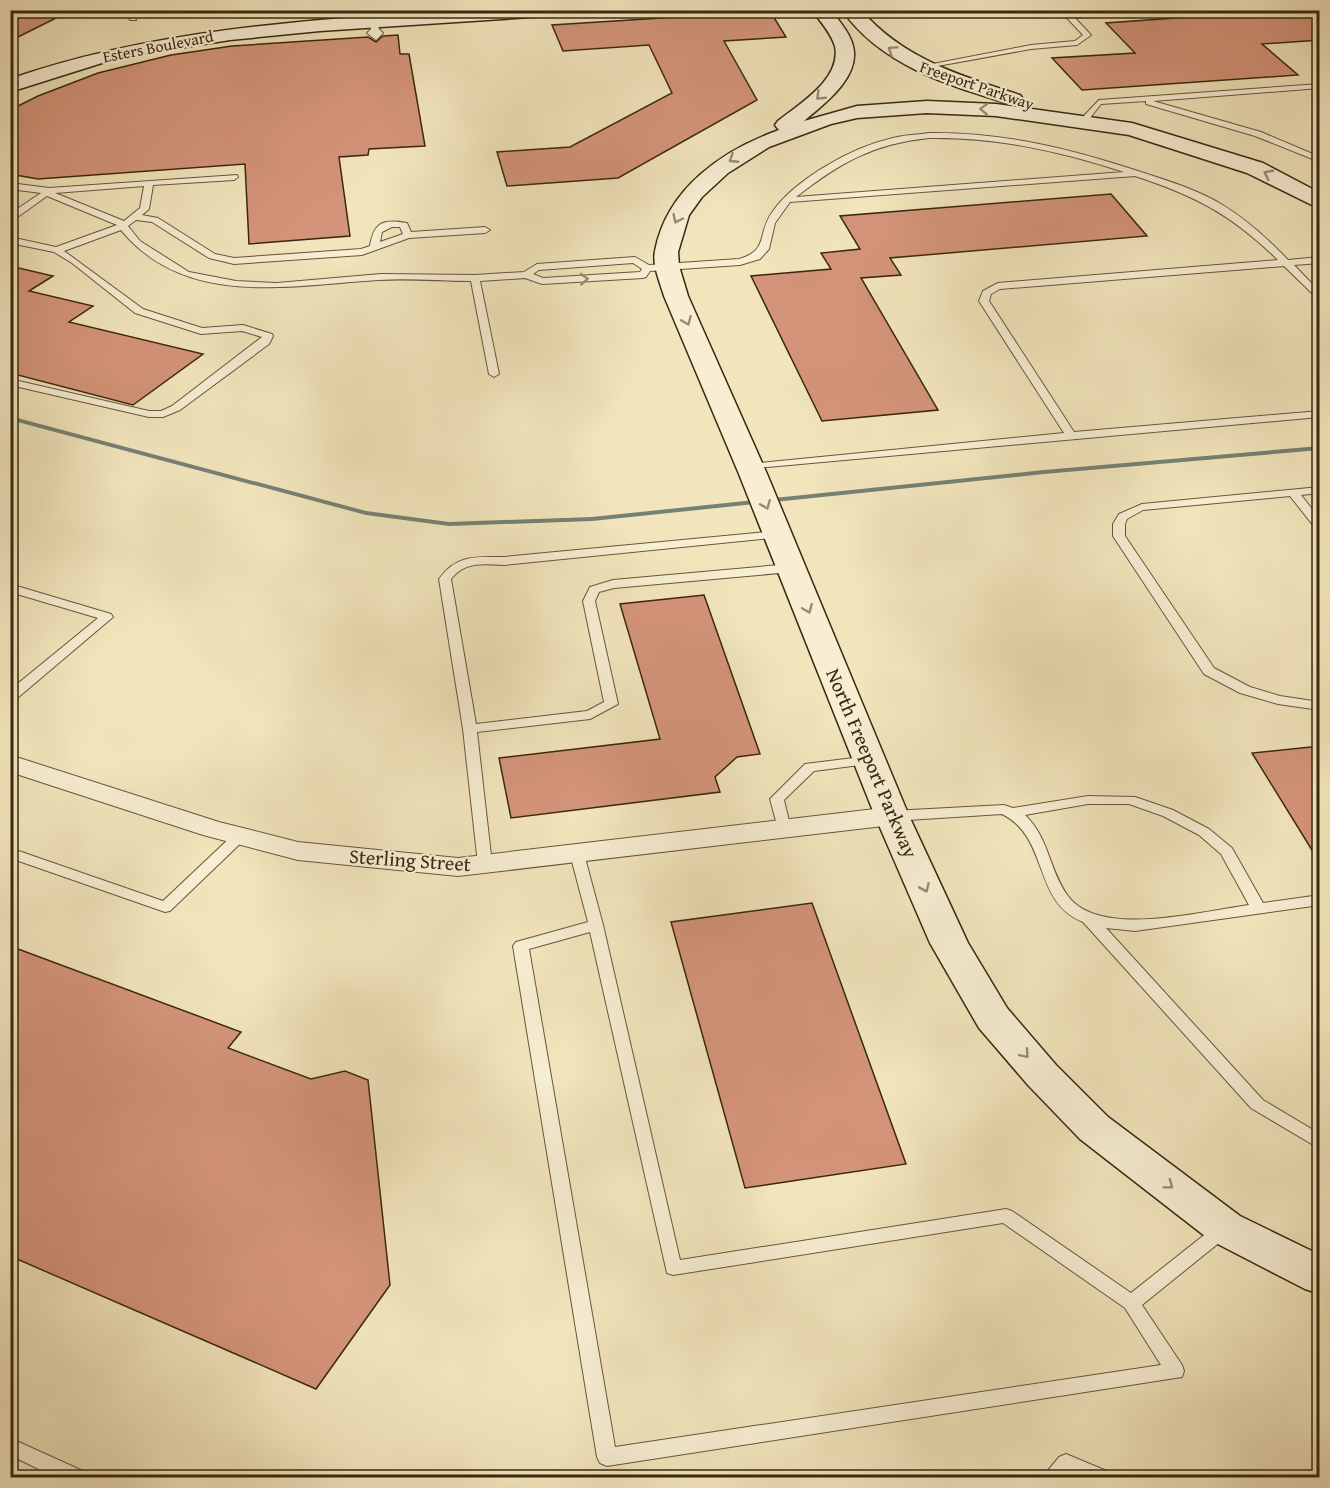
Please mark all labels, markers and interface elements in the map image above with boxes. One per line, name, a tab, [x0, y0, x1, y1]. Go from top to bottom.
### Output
street label: Esters Boulevard	[101, 23, 216, 68]
one-way arrow	[888, 46, 899, 57]
street label: Freeport Parkway	[917, 54, 1037, 116]
one-way arrow	[816, 89, 827, 100]
one-way arrow	[980, 103, 989, 116]
one-way arrow	[729, 152, 739, 164]
one-way arrow	[1264, 170, 1275, 181]
one-way arrow	[673, 213, 685, 224]
one-way arrow	[579, 272, 588, 285]
one-way arrow	[680, 315, 692, 326]
one-way arrow	[759, 498, 771, 509]
one-way arrow	[801, 602, 813, 613]
street label: North Freeport Parkway	[819, 664, 926, 862]
street label: Sterling Street	[348, 841, 472, 878]
one-way arrow	[917, 882, 929, 893]
one-way arrow	[1017, 1047, 1028, 1058]
one-way arrow	[1162, 1177, 1173, 1188]

